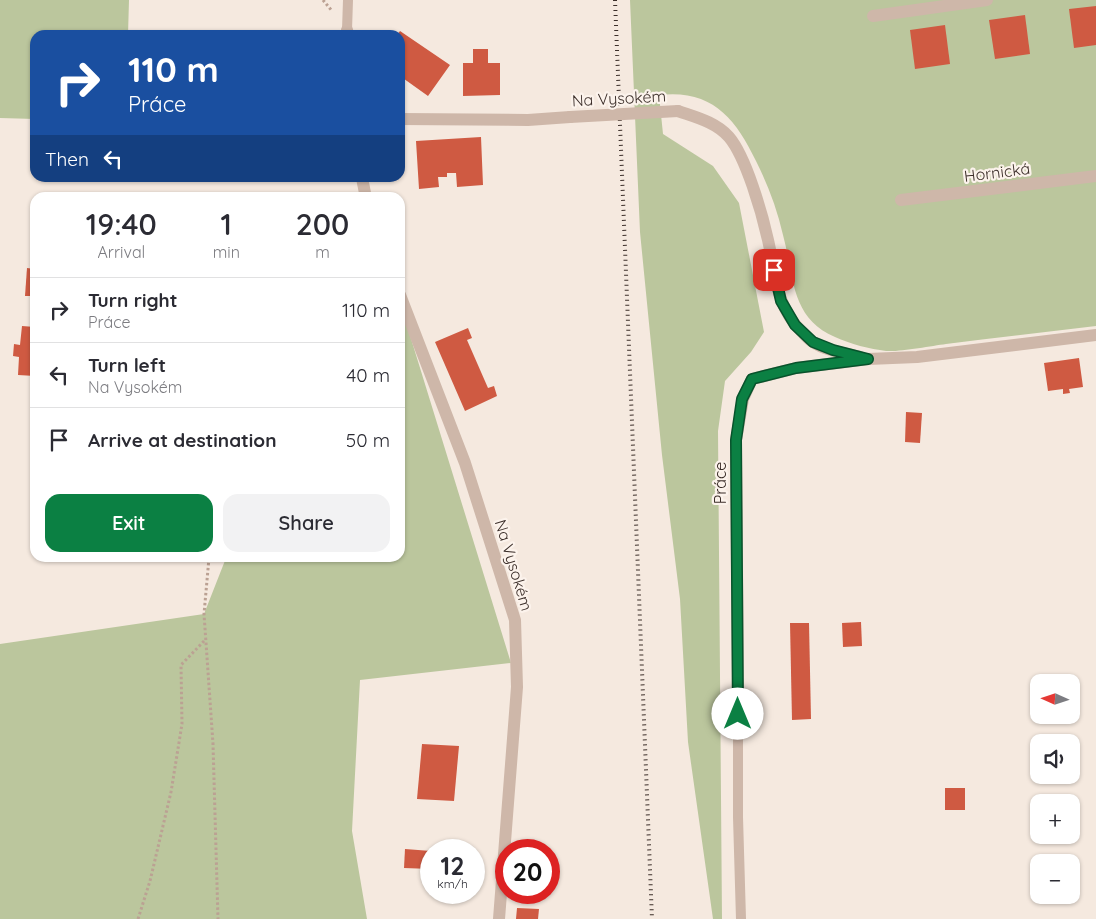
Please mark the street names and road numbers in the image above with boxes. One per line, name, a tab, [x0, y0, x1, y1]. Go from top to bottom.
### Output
street label: Na Vysokém	[571, 86, 667, 110]
street label: Hornická	[963, 158, 1031, 186]
street label: Práce	[710, 462, 730, 504]
street label: Na Vysokém	[491, 517, 537, 613]

